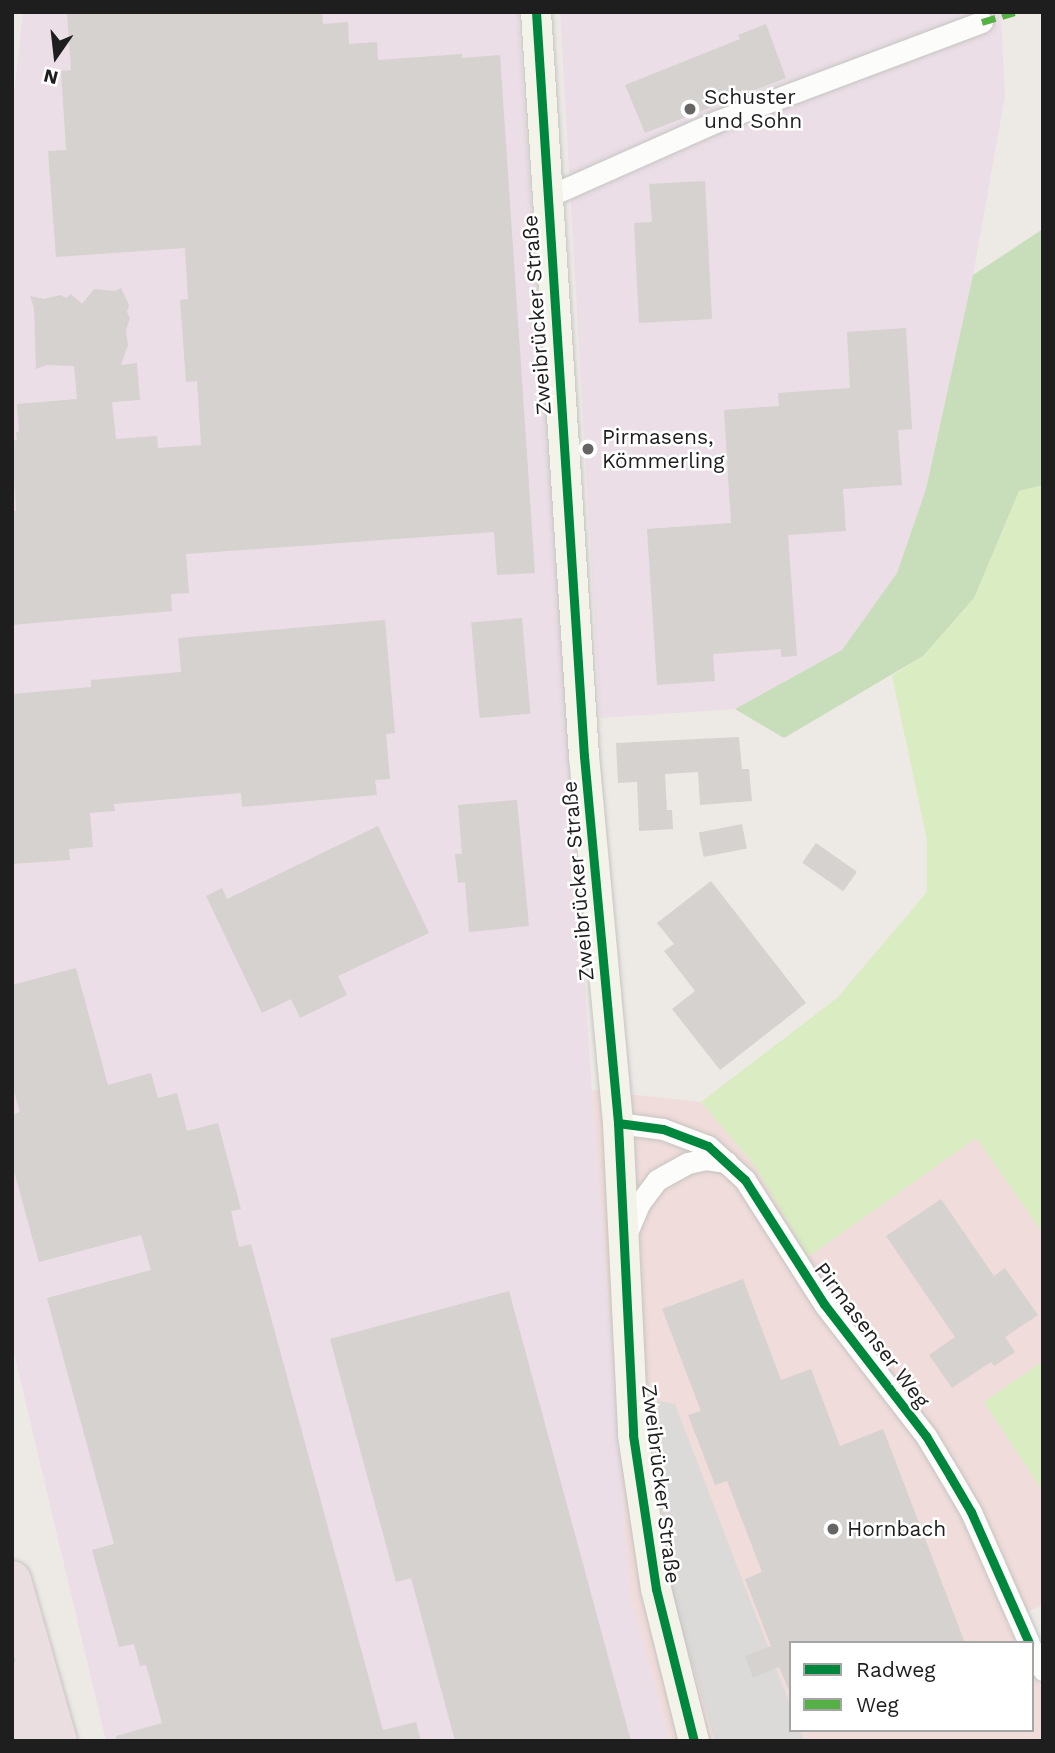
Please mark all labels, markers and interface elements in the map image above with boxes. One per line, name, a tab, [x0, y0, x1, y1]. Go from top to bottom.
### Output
north arrow	[21, 21, 91, 91]
text: N	[41, 64, 60, 90]
place label: Schuster und Sohn	[704, 84, 802, 134]
marker: Schuster und Sohn	[682, 101, 698, 117]
street label: Zweibrücker Straße	[517, 214, 557, 416]
place label: Pirmasens, Kömmerling	[602, 424, 724, 474]
marker: Pirmasens, Kömmerling	[580, 441, 596, 457]
street label: Zweibrücker Straße	[557, 780, 599, 982]
street label: Pirmasenser Weg	[809, 1257, 935, 1413]
street label: Zweibrücker Straße	[636, 1383, 686, 1585]
place label: Hornbach	[847, 1516, 946, 1542]
marker: Hornbach	[825, 1521, 841, 1537]
legend	[789, 1641, 1034, 1732]
text: Radweg	[856, 1657, 936, 1682]
text: Weg	[856, 1692, 899, 1717]

